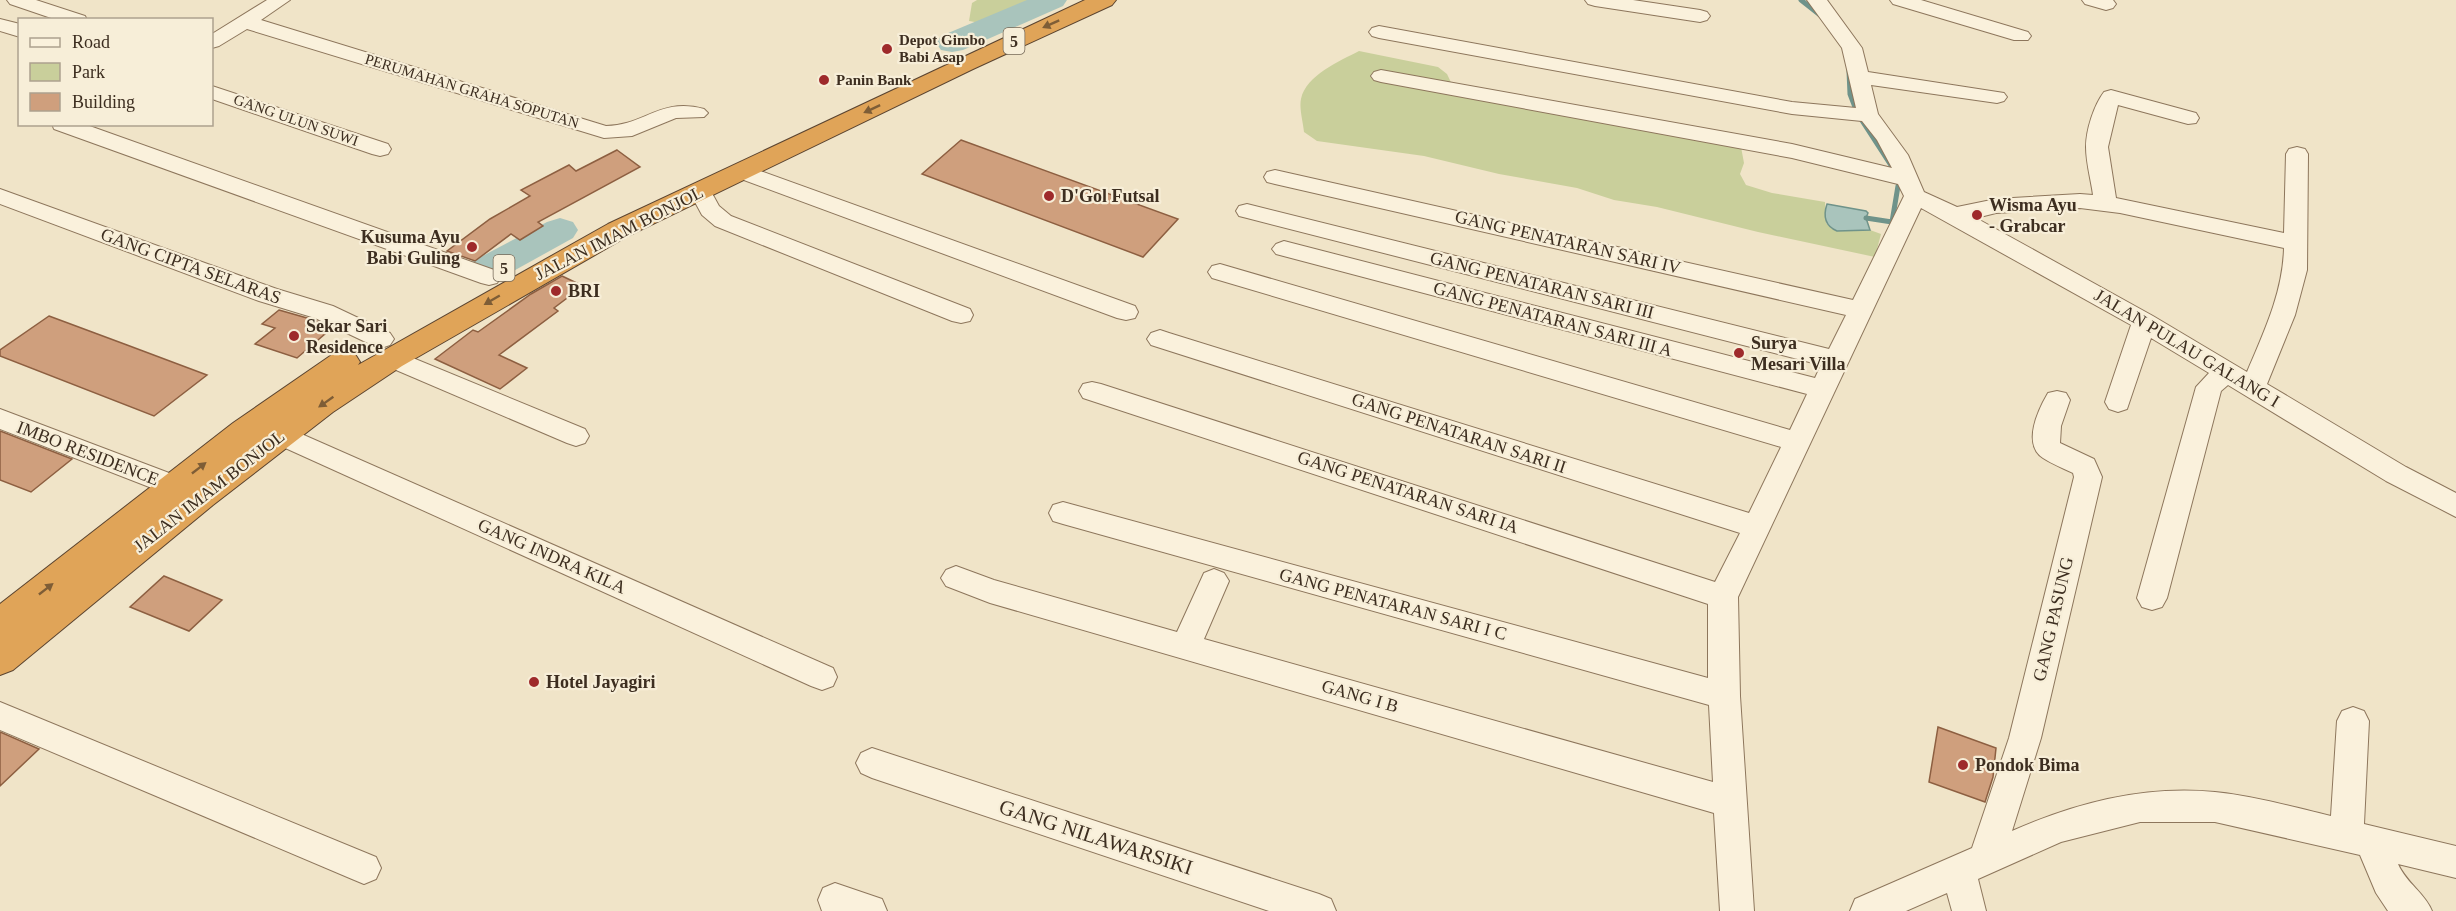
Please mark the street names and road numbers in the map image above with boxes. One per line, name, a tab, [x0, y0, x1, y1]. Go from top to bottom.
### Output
road number: 5	[1004, 28, 1024, 54]
street label: PERUMAHAN GRAHA SOPUTAN	[363, 51, 581, 131]
street label: GANG ULUN SUWI	[232, 91, 360, 149]
street label: JALAN IMAM BONJOL	[532, 182, 706, 284]
street label: GANG PENATARAN SARI IV	[1453, 206, 1683, 278]
street label: GANG CIPTA SELARAS	[98, 224, 284, 308]
street label: GANG PENATARAN SARI III	[1428, 247, 1656, 323]
road number: 5	[494, 255, 514, 281]
street label: GANG PENATARAN SARI III A	[1431, 277, 1675, 361]
street label: JALAN PULAU GALANG I	[2091, 285, 2283, 411]
street label: GANG PENATARAN SARI II	[1349, 389, 1569, 477]
street label: IMBO RESIDENCE	[14, 417, 162, 489]
street label: JALAN IMAM BONJOL	[130, 426, 288, 556]
street label: GANG PENATARAN SARI IA	[1295, 447, 1521, 537]
street label: GANG INDRA KILA	[475, 514, 629, 598]
street label: GANG PASUNG	[2029, 555, 2077, 683]
street label: GANG PENATARAN SARI I C	[1277, 564, 1509, 644]
street label: GANG I B	[1319, 675, 1401, 717]
street label: GANG NILAWARSIKI	[996, 794, 1196, 880]

